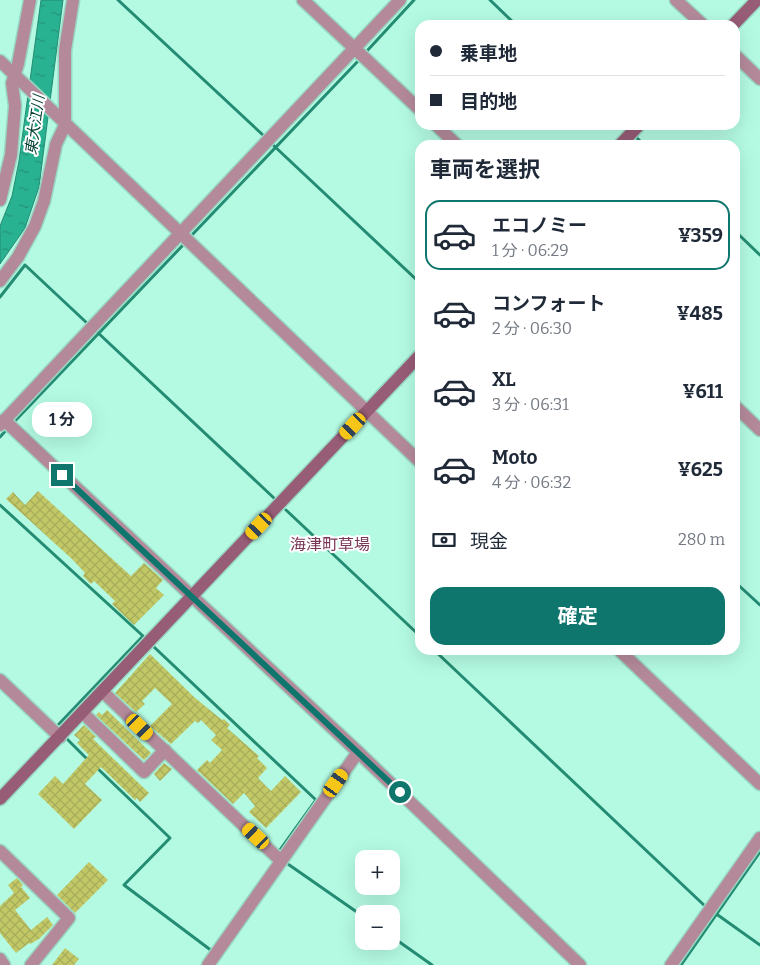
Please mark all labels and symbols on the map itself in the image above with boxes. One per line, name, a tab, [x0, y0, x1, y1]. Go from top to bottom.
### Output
water label: 東大江川	[22, 92, 48, 156]
callout: 1 分	[32, 402, 92, 438]
car	[337, 410, 368, 442]
route end	[51, 464, 73, 486]
car	[243, 510, 274, 542]
district label: 海津町草場	[290, 535, 370, 554]
car	[123, 711, 156, 743]
car	[321, 766, 350, 800]
route start	[389, 781, 411, 803]
car	[239, 820, 272, 852]

